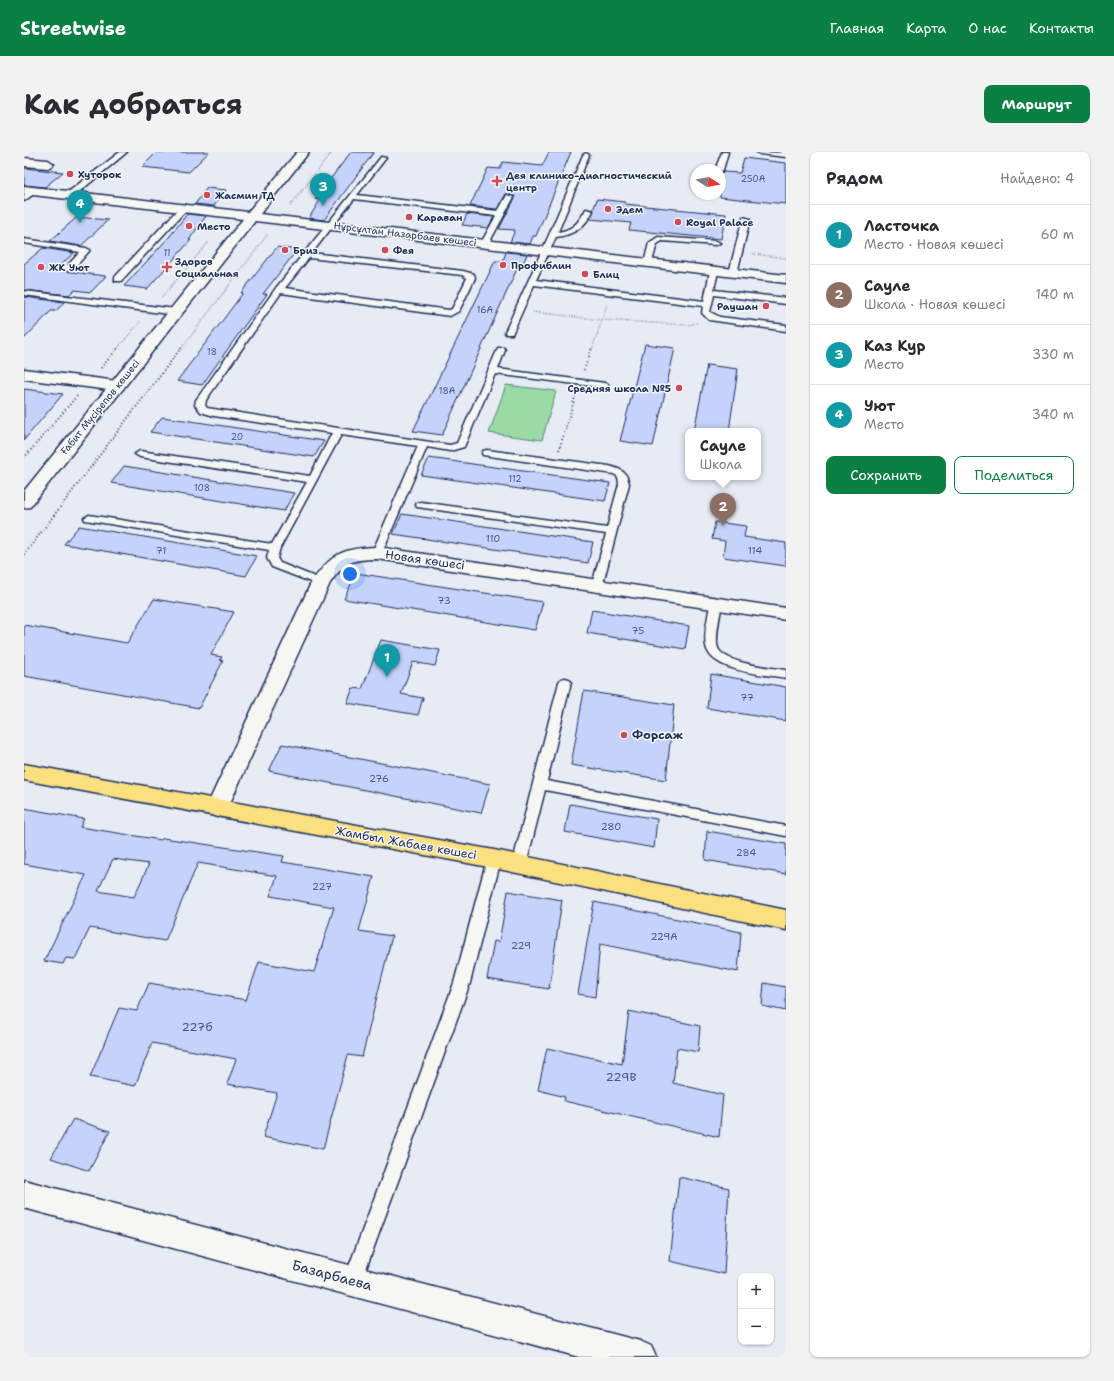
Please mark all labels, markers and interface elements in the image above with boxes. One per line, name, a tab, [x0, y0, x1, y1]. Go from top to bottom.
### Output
text: Streetwise	[20, 16, 126, 41]
text: Главная	[830, 19, 884, 37]
text: Карта	[906, 19, 946, 37]
text: О нас	[968, 19, 1007, 37]
text: Контакты	[1029, 19, 1094, 37]
text: Как добраться	[24, 85, 243, 123]
button: Маршрут	[984, 85, 1090, 123]
north arrow	[690, 164, 726, 200]
text: Рядом	[826, 167, 883, 189]
place label: Хуторок	[78, 168, 122, 181]
marker: Хуторок	[65, 169, 75, 179]
place label: Дея клинико-диагностический центр	[506, 169, 672, 194]
text: Найдено: 4	[1000, 170, 1074, 187]
pin: 3	[310, 173, 336, 206]
house number: 250А	[741, 173, 766, 185]
marker: Дея клинико-диагностический центр	[491, 175, 503, 187]
place label: Жасмин ТД	[215, 189, 276, 202]
pin: 4	[67, 190, 93, 223]
marker: Жасмин ТД	[202, 190, 212, 200]
place label: Эдем	[616, 203, 644, 216]
marker: Эдем	[603, 204, 613, 214]
place label: Караван	[417, 211, 462, 224]
marker: Караван	[404, 212, 414, 222]
place label: Royal Palace	[686, 216, 753, 229]
text: Ласточка	[864, 216, 939, 236]
marker: Royal Palace	[673, 217, 683, 227]
street label: Нұрсұлтан Назарбаев көшесі	[333, 219, 477, 249]
place label: Место	[197, 220, 231, 233]
marker: Место	[184, 221, 194, 231]
text: 1	[836, 226, 842, 243]
text: 60 m	[1041, 226, 1074, 243]
text: Место · Новая көшесі	[864, 236, 1004, 253]
place label: Бриз	[293, 244, 319, 257]
place label: Фея	[393, 244, 414, 257]
marker: Бриз	[280, 245, 290, 255]
marker: Фея	[380, 245, 390, 255]
house number: 11	[163, 247, 171, 259]
place label: Здоров Социальная	[175, 255, 239, 280]
place label: Профиблин	[511, 259, 571, 272]
marker: Профиблин	[498, 260, 508, 270]
place label: ЖК Уют	[49, 261, 90, 274]
marker: ЖК Уют	[36, 262, 46, 272]
marker: Здоров Социальная	[162, 262, 172, 272]
place label: Блиц	[593, 268, 619, 281]
marker: Блиц	[580, 269, 590, 279]
text: Сауле	[864, 276, 910, 296]
text: 2	[834, 286, 844, 303]
text: 140 m	[1035, 286, 1074, 303]
text: Школа · Новая көшесі	[864, 296, 1006, 313]
place label: Раушан	[717, 300, 758, 313]
marker: Раушан	[761, 301, 771, 311]
house number: 16А	[477, 304, 494, 316]
text: Каз Кур	[864, 336, 925, 356]
house number: 18	[207, 346, 217, 358]
text: 3	[834, 346, 844, 363]
text: 330 m	[1032, 346, 1074, 363]
text: Место	[864, 356, 904, 373]
street label: Ғабит Мүсірепов көшесі	[58, 357, 142, 457]
place label: Средняя школа №5	[568, 382, 671, 395]
marker: Средняя школа №5	[674, 383, 684, 393]
house number: 18А	[439, 385, 456, 397]
text: Уют	[864, 396, 895, 416]
text: 4	[834, 406, 844, 423]
text: 340 m	[1032, 406, 1074, 423]
text: Место	[864, 416, 904, 433]
popup	[685, 428, 761, 480]
house number: 20	[231, 431, 243, 443]
text: Сауле	[700, 436, 746, 456]
text: Школа	[700, 456, 742, 473]
button: Сохранить	[826, 456, 946, 494]
button: Поделиться	[954, 456, 1074, 494]
house number: 112	[508, 473, 522, 485]
house number: 108	[194, 482, 210, 494]
pin: 2	[710, 493, 736, 526]
house number: 110	[486, 532, 500, 545]
house number: 71	[156, 544, 166, 557]
house number: 114	[748, 544, 762, 557]
street label: Новая көшесі	[384, 546, 466, 574]
your location	[340, 564, 360, 584]
house number: 73	[437, 594, 451, 607]
house number: 75	[632, 624, 644, 637]
pin: 1	[374, 644, 400, 677]
house number: 77	[740, 691, 754, 704]
place label: Форсаж	[632, 727, 684, 743]
marker: Форсаж	[619, 730, 629, 740]
house number: 276	[369, 772, 389, 785]
house number: 280	[601, 820, 621, 833]
street label: Жамбыл Жабаев көшесі	[334, 823, 478, 863]
house number: 284	[736, 846, 756, 859]
house number: 227	[312, 880, 332, 893]
house number: 229А	[650, 930, 678, 943]
house number: 229	[511, 939, 531, 952]
house number: 227б	[182, 1019, 213, 1035]
house number: 229В	[605, 1069, 637, 1085]
street label: Базарбаева	[290, 1256, 374, 1294]
map controls	[738, 1273, 774, 1345]
button: +	[738, 1273, 774, 1309]
button: −	[738, 1309, 774, 1345]

